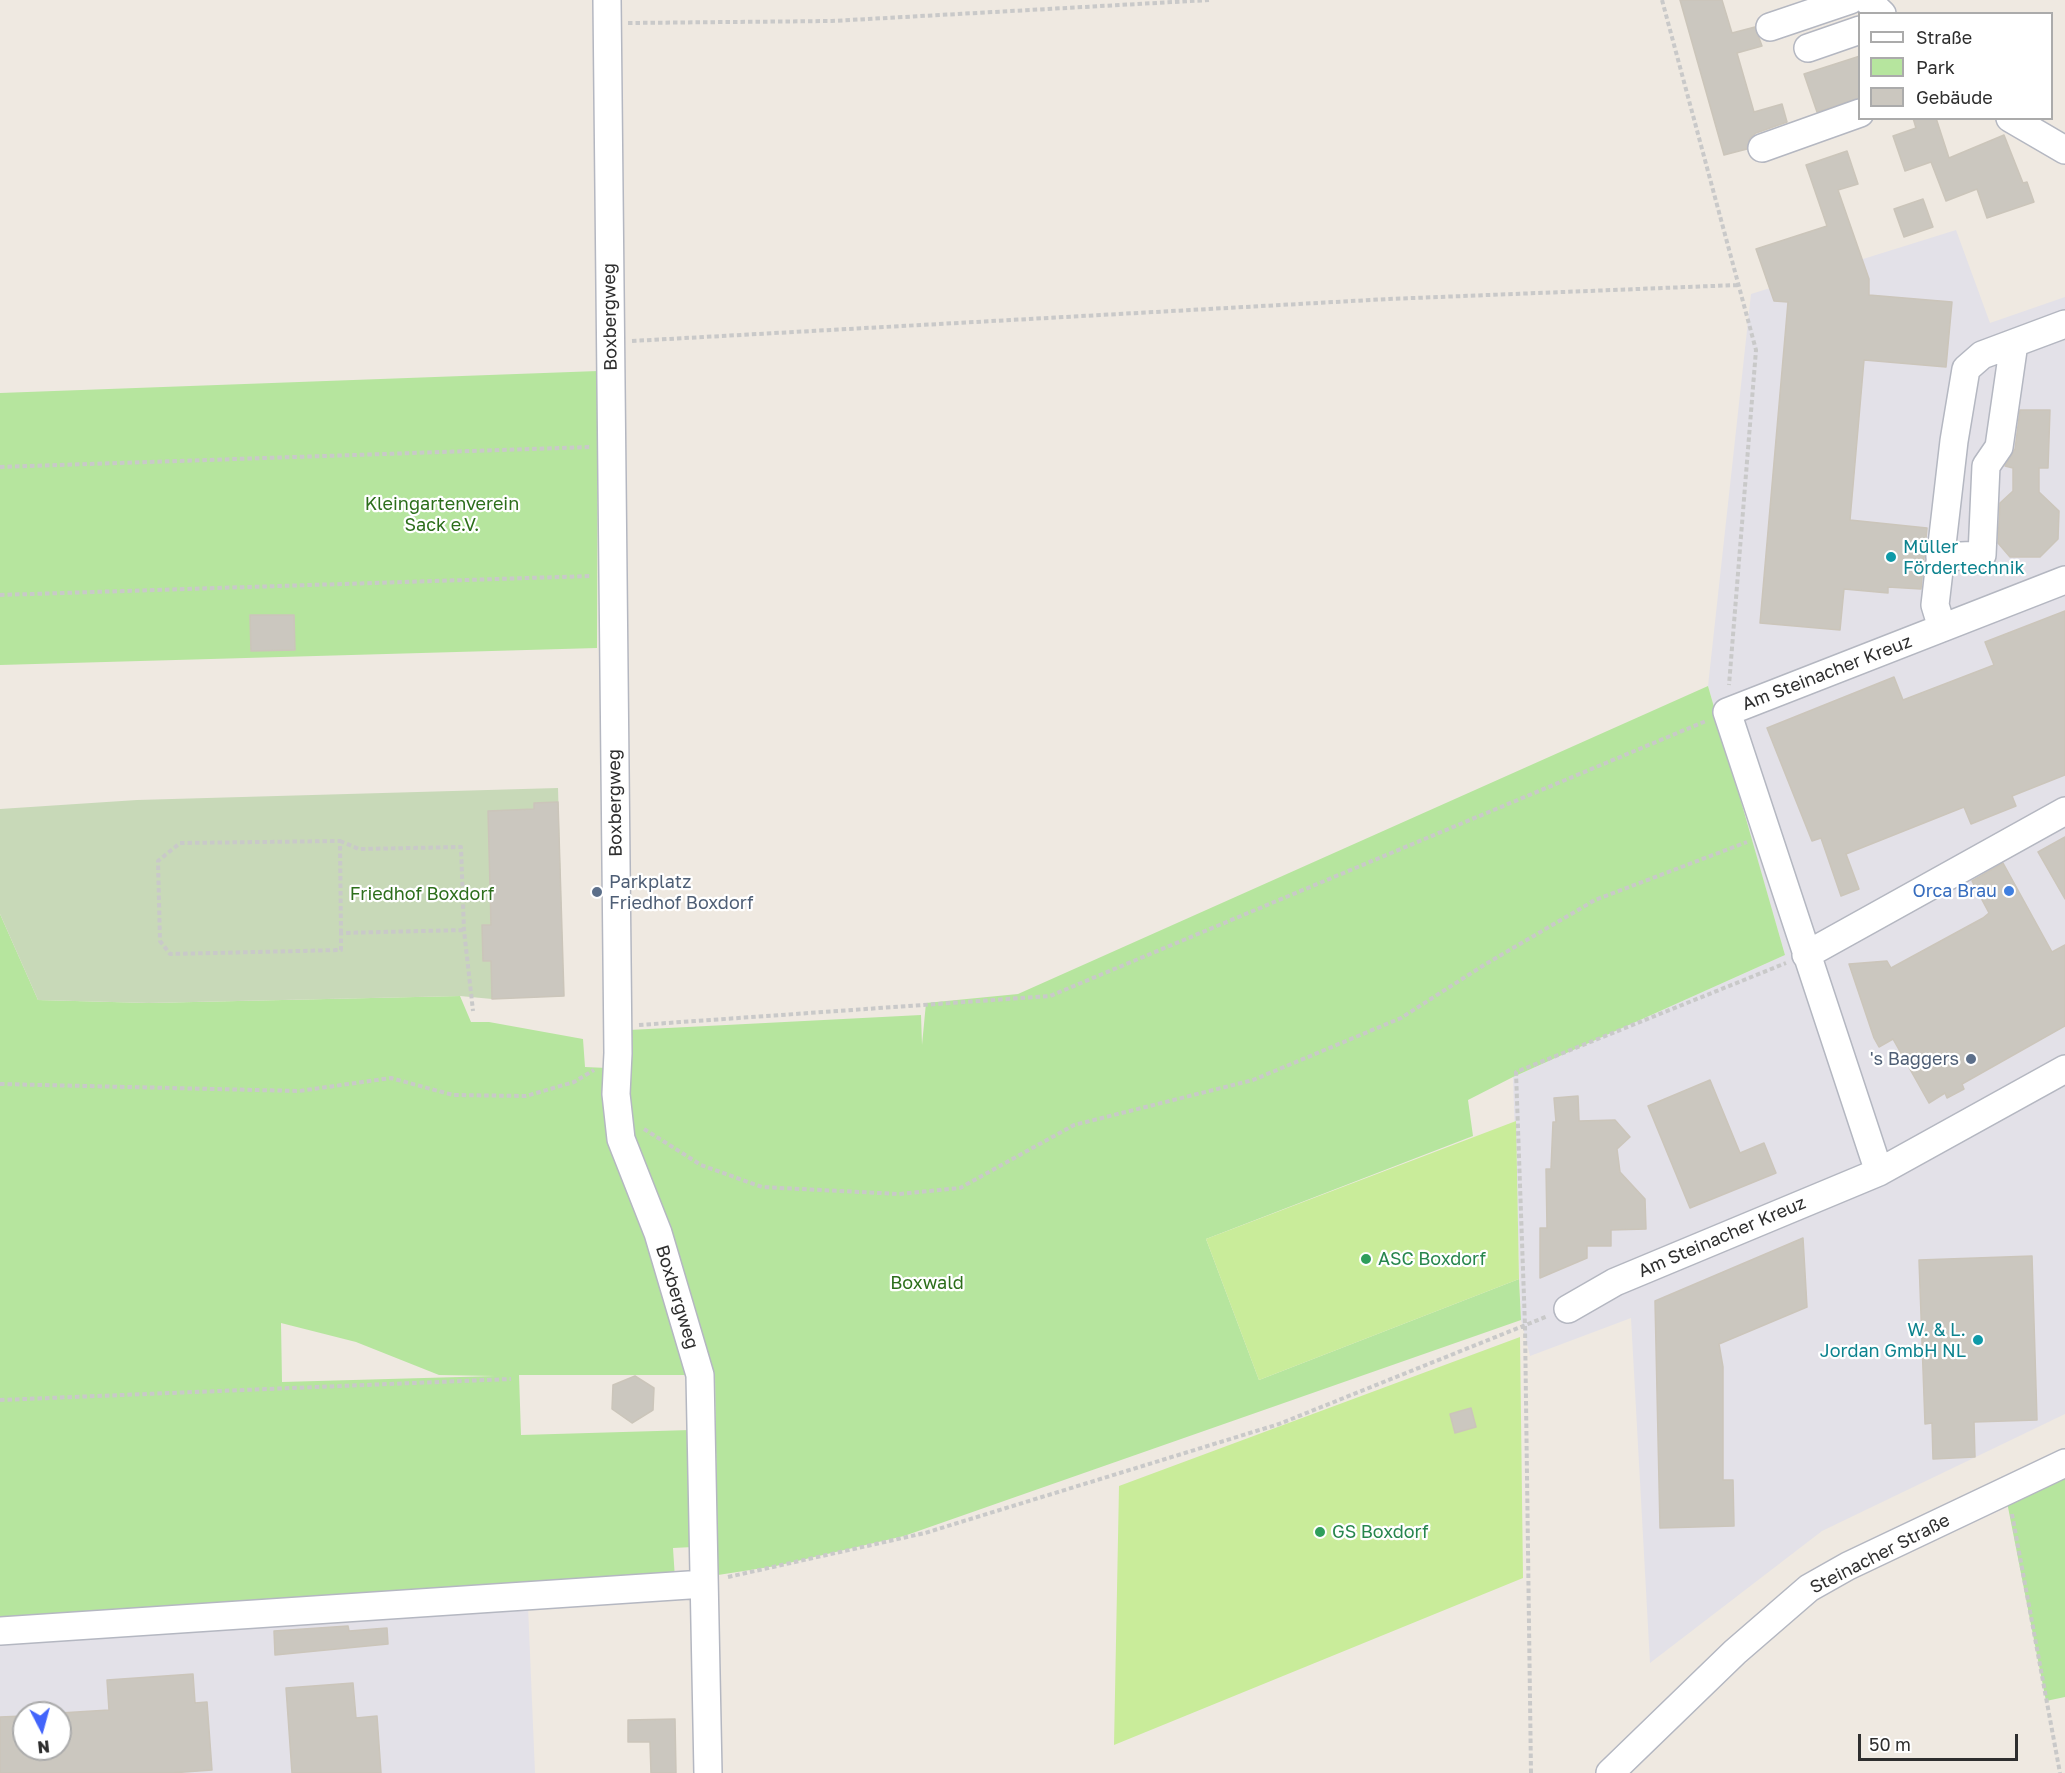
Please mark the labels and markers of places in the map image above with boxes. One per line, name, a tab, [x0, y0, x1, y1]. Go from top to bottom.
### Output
place label: Müller Fördertechnik	[1903, 536, 2025, 578]
marker: Müller Fördertechnik	[1884, 550, 1898, 564]
place label: Parkplatz Friedhof Boxdorf	[609, 871, 754, 914]
place label: Orca Brau	[1912, 880, 1997, 902]
marker: Orca Brau	[2002, 884, 2016, 898]
marker: Parkplatz Friedhof Boxdorf	[590, 885, 604, 899]
place label: 's Baggers	[1870, 1048, 1959, 1070]
marker: 's Baggers	[1964, 1052, 1978, 1066]
place label: ASC Boxdorf	[1378, 1248, 1486, 1270]
marker: ASC Boxdorf	[1359, 1252, 1373, 1266]
place label: W. & L. Jordan GmbH NL	[1820, 1319, 1966, 1362]
marker: W. & L. Jordan GmbH NL	[1971, 1333, 1985, 1347]
place label: GS Boxdorf	[1332, 1521, 1429, 1543]
marker: GS Boxdorf	[1313, 1525, 1327, 1539]

